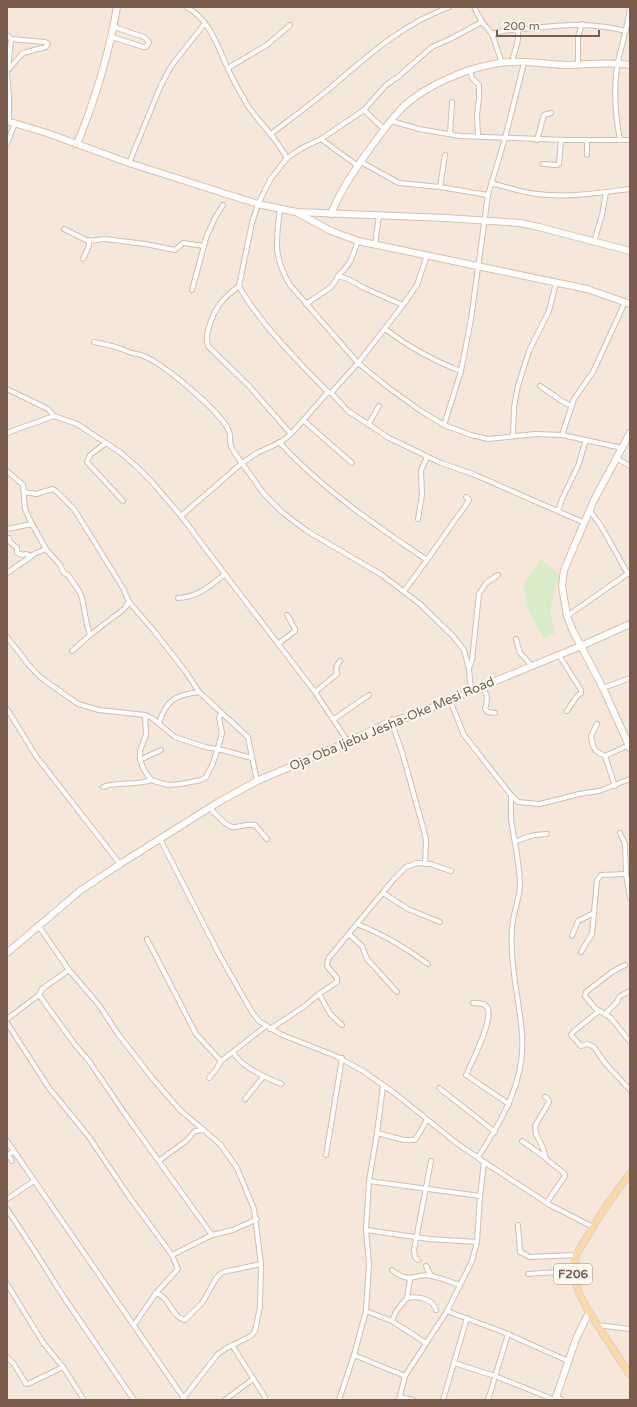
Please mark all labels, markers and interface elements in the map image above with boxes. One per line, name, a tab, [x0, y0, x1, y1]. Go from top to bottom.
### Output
scale bar	[497, 12, 599, 38]
text: 200 m	[503, 19, 540, 33]
street label: Oja Oba Ijebu Jesha-Oke Mesi Road	[287, 673, 497, 775]
road number: F206	[554, 1264, 592, 1284]

